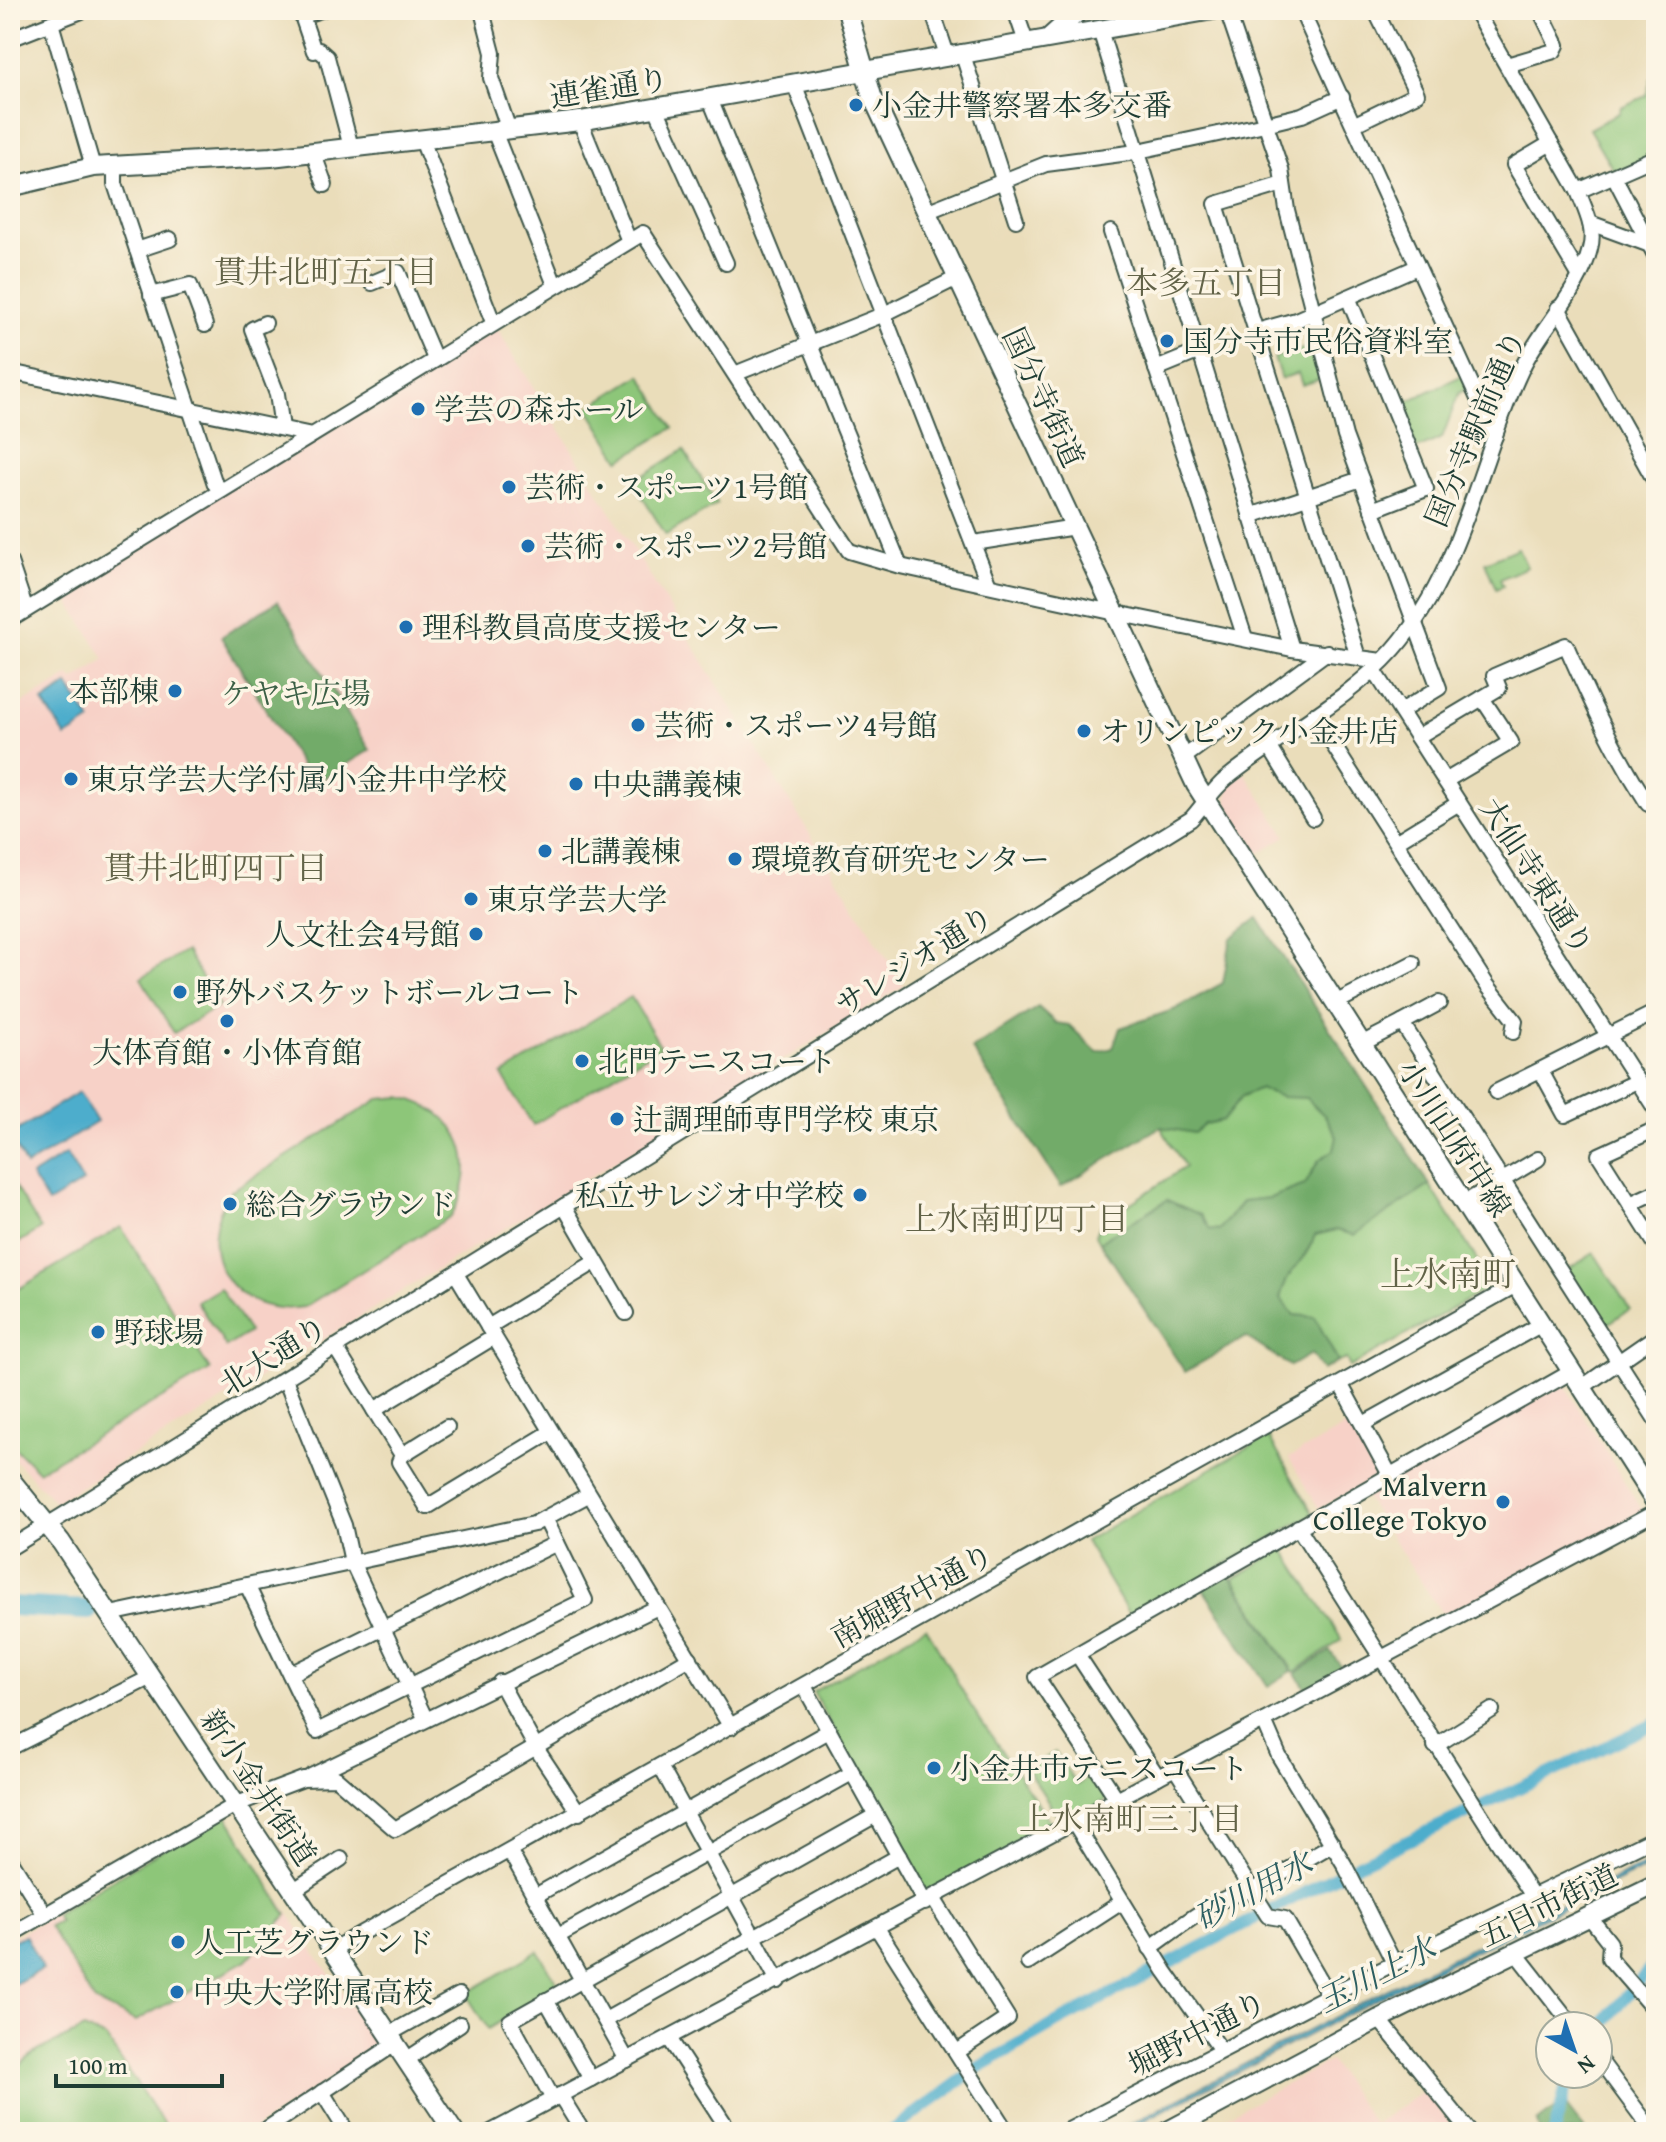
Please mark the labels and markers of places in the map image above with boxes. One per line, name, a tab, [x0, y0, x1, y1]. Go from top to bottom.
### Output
place label: 小金井警察署本多交番	[872, 83, 1172, 127]
marker: 小金井警察署本多交番	[847, 96, 865, 114]
place label: 国分寺市民俗資料室	[1183, 319, 1453, 363]
marker: 国分寺市民俗資料室	[1158, 332, 1176, 350]
place label: 学芸の森ホール	[434, 387, 643, 431]
marker: 学芸の森ホール	[409, 400, 427, 418]
place label: 芸術・スポーツ1号館	[525, 465, 808, 509]
marker: 芸術・スポーツ1号館	[500, 478, 518, 496]
place label: 芸術・スポーツ2号館	[544, 524, 827, 568]
marker: 芸術・スポーツ2号館	[519, 537, 537, 555]
place label: 理科教員高度支援センター	[422, 605, 781, 649]
marker: 理科教員高度支援センター	[397, 618, 415, 636]
place label: 本部棟	[69, 669, 159, 713]
marker: 本部棟	[166, 682, 184, 700]
place label: 芸術・スポーツ4号館	[654, 703, 937, 747]
place label: オリンピック小金井店	[1100, 709, 1399, 753]
marker: 芸術・スポーツ4号館	[629, 716, 647, 734]
marker: オリンピック小金井店	[1075, 722, 1093, 740]
place label: 東京学芸大学付属小金井中学校	[87, 757, 507, 801]
place label: 中央講義棟	[592, 762, 742, 806]
marker: 東京学芸大学付属小金井中学校	[62, 770, 80, 788]
marker: 中央講義棟	[567, 775, 585, 793]
place label: 北講義棟	[561, 829, 681, 873]
place label: 環境教育研究センター	[751, 837, 1050, 881]
marker: 北講義棟	[536, 842, 554, 860]
marker: 環境教育研究センター	[726, 850, 744, 868]
place label: 東京学芸大学	[487, 877, 667, 921]
marker: 東京学芸大学	[462, 890, 480, 908]
place label: 人文社会4号館	[266, 912, 460, 956]
marker: 人文社会4号館	[467, 925, 485, 943]
place label: 野外バスケットボールコート	[196, 970, 584, 1014]
marker: 野外バスケットボールコート	[171, 983, 189, 1001]
marker: 大体育館・小体育館	[218, 1012, 236, 1030]
place label: 大体育館・小体育館	[92, 1030, 362, 1074]
place label: 北門テニスコート	[598, 1039, 837, 1083]
marker: 北門テニスコート	[573, 1052, 591, 1070]
place label: 辻調理師専門学校 東京	[633, 1097, 940, 1141]
marker: 辻調理師専門学校 東京	[608, 1110, 626, 1128]
place label: 私立サレジオ中学校	[575, 1173, 844, 1217]
place label: 総合グラウンド	[246, 1182, 456, 1226]
marker: 私立サレジオ中学校	[851, 1186, 869, 1204]
marker: 総合グラウンド	[221, 1195, 239, 1213]
place label: 野球場	[114, 1310, 204, 1354]
marker: 野球場	[89, 1323, 107, 1341]
place label: Malvern College Tokyo	[1313, 1463, 1487, 1541]
marker: Malvern College Tokyo	[1494, 1493, 1512, 1511]
place label: 小金井市テニスコート	[950, 1746, 1249, 1790]
marker: 小金井市テニスコート	[925, 1759, 943, 1777]
place label: 人工芝グラウンド	[194, 1920, 434, 1964]
marker: 人工芝グラウンド	[169, 1933, 187, 1951]
place label: 中央大学附属高校	[193, 1970, 433, 2014]
marker: 中央大学附属高校	[168, 1983, 186, 2001]

